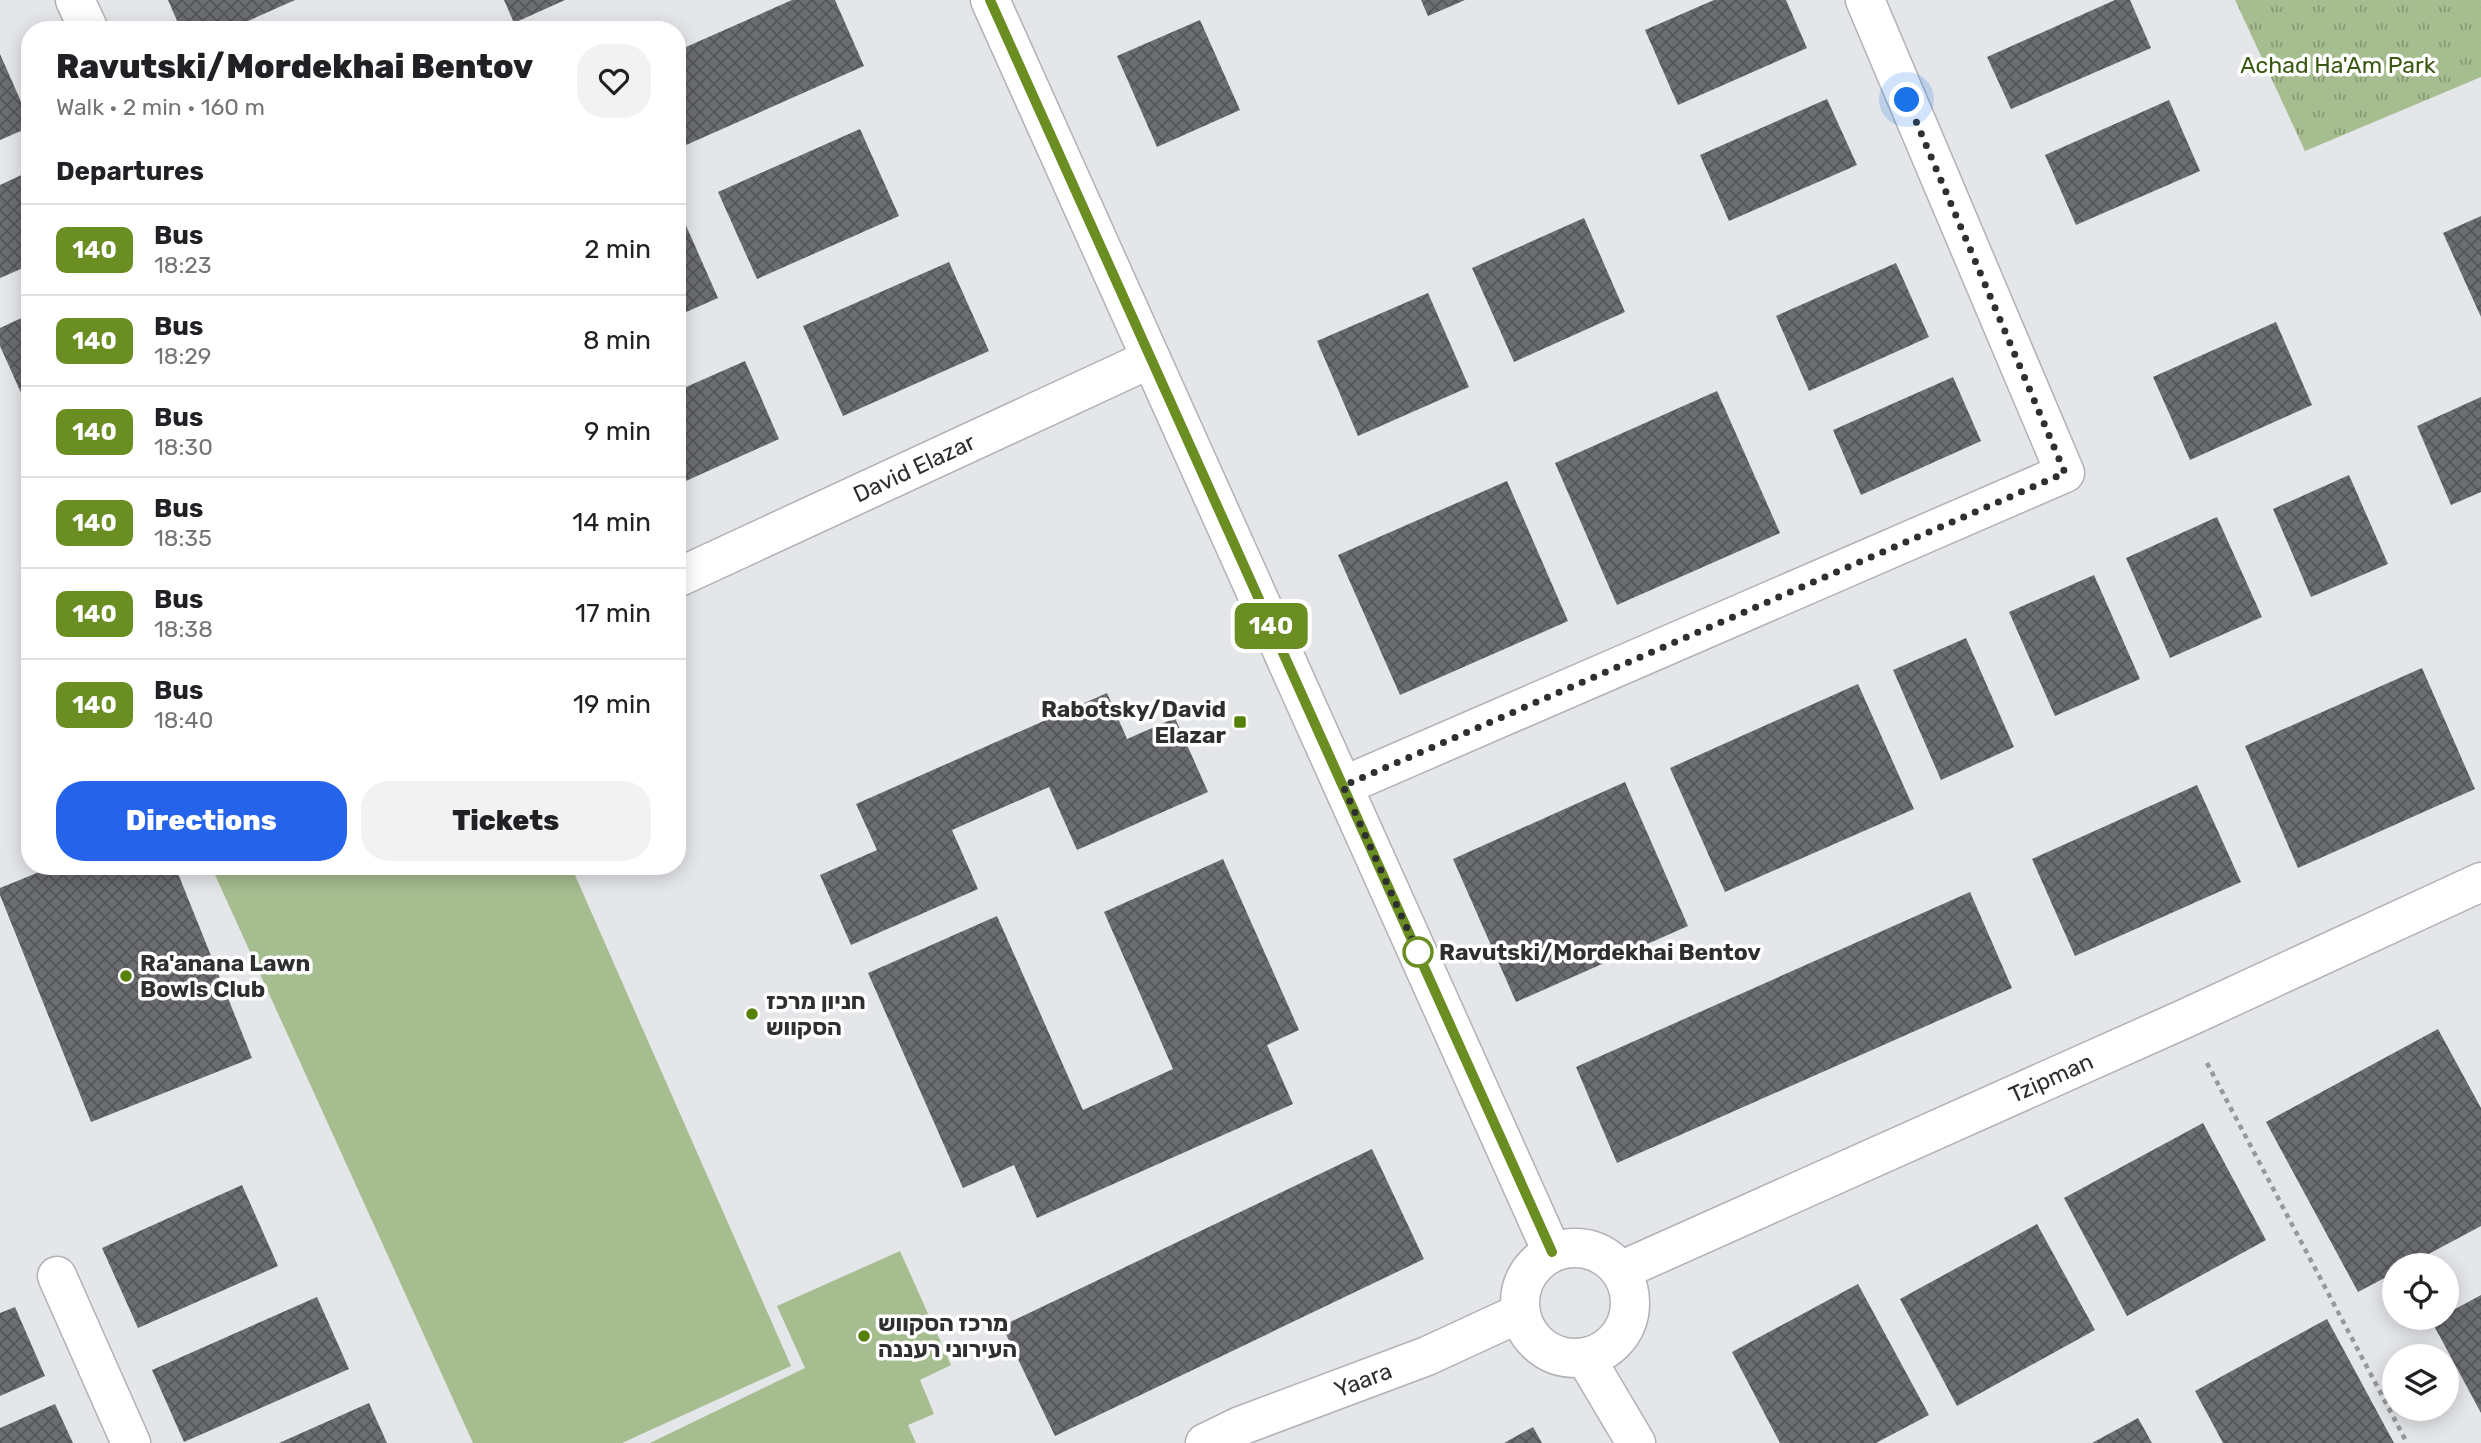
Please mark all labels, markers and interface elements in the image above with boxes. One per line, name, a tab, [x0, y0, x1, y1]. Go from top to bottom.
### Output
button: heart	[577, 44, 651, 118]
text: Ravutski/Mordekhai Bentov	[56, 47, 533, 86]
park label: Achad Ha'Am Park	[2240, 51, 2436, 79]
your location	[1889, 82, 1924, 117]
text: Walk · 2 min · 160 m	[56, 93, 265, 121]
text: Departures	[56, 156, 204, 187]
text: Bus	[154, 220, 203, 251]
text: 2 min	[584, 234, 651, 265]
text: 140	[72, 236, 117, 264]
text: 18:23	[154, 251, 212, 279]
text: Bus	[154, 311, 203, 342]
text: 8 min	[583, 325, 651, 356]
text: 140	[72, 327, 117, 355]
text: 18:29	[154, 342, 212, 370]
text: Bus	[154, 402, 203, 433]
text: 9 min	[584, 416, 651, 447]
text: 140	[72, 418, 117, 446]
street label: David Elazar	[849, 427, 980, 508]
text: 18:30	[154, 433, 213, 461]
text: Bus	[154, 493, 203, 524]
text: 14 min	[572, 507, 651, 538]
text: 140	[72, 509, 117, 537]
text: 18:35	[154, 524, 212, 552]
text: Bus	[154, 584, 203, 615]
text: 17 min	[575, 598, 651, 629]
text: 140	[72, 600, 117, 628]
line badge: 140	[1231, 603, 1311, 649]
text: 140	[1249, 612, 1293, 640]
text: 18:38	[154, 615, 213, 643]
text: Bus	[154, 675, 203, 706]
text: 19 min	[573, 689, 651, 720]
text: 140	[72, 691, 117, 719]
place label: Rabotsky/David Elazar	[1041, 695, 1227, 749]
text: 18:40	[154, 706, 213, 734]
marker: Rabotsky/David Elazar	[1232, 714, 1248, 730]
button: Directions	[56, 781, 347, 861]
button: Tickets	[361, 781, 651, 861]
marker: Ravutski/Mordekhai Bentov	[1403, 937, 1433, 967]
place label: Ravutski/Mordekhai Bentov	[1439, 938, 1761, 966]
place label: Ra'anana Lawn Bowls Club	[140, 949, 310, 1003]
marker: Ra'anana Lawn Bowls Club	[118, 968, 134, 984]
place label: חניון מרכז הסקווש	[766, 987, 866, 1041]
marker: חניון מרכז הסקווש	[744, 1006, 760, 1022]
street label: Tzipman	[2004, 1047, 2098, 1109]
map controls	[2382, 1253, 2459, 1421]
button: locate	[2382, 1253, 2459, 1330]
place label: מרכז הסקווש העירוני רעננה	[878, 1309, 1017, 1363]
marker: מרכז הסקווש העירוני רעננה	[856, 1328, 872, 1344]
button: layers	[2382, 1344, 2459, 1421]
street label: Yaara	[1330, 1356, 1396, 1404]

